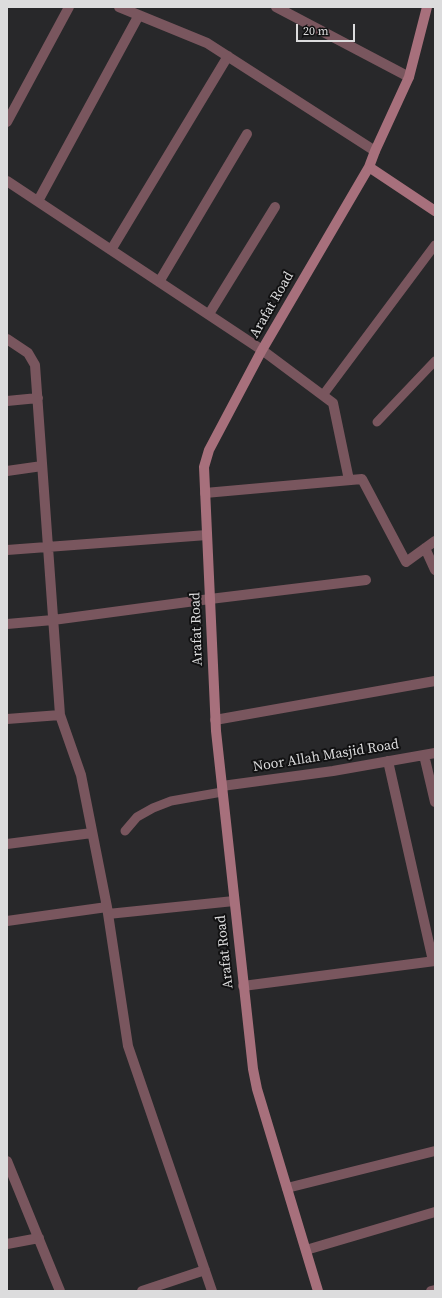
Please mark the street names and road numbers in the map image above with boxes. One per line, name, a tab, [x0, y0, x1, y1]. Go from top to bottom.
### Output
street label: Arafat Road	[246, 269, 298, 341]
street label: Arafat Road	[187, 592, 207, 666]
street label: Noor Allah Masjid Road	[252, 736, 400, 776]
street label: Arafat Road	[213, 914, 237, 990]

